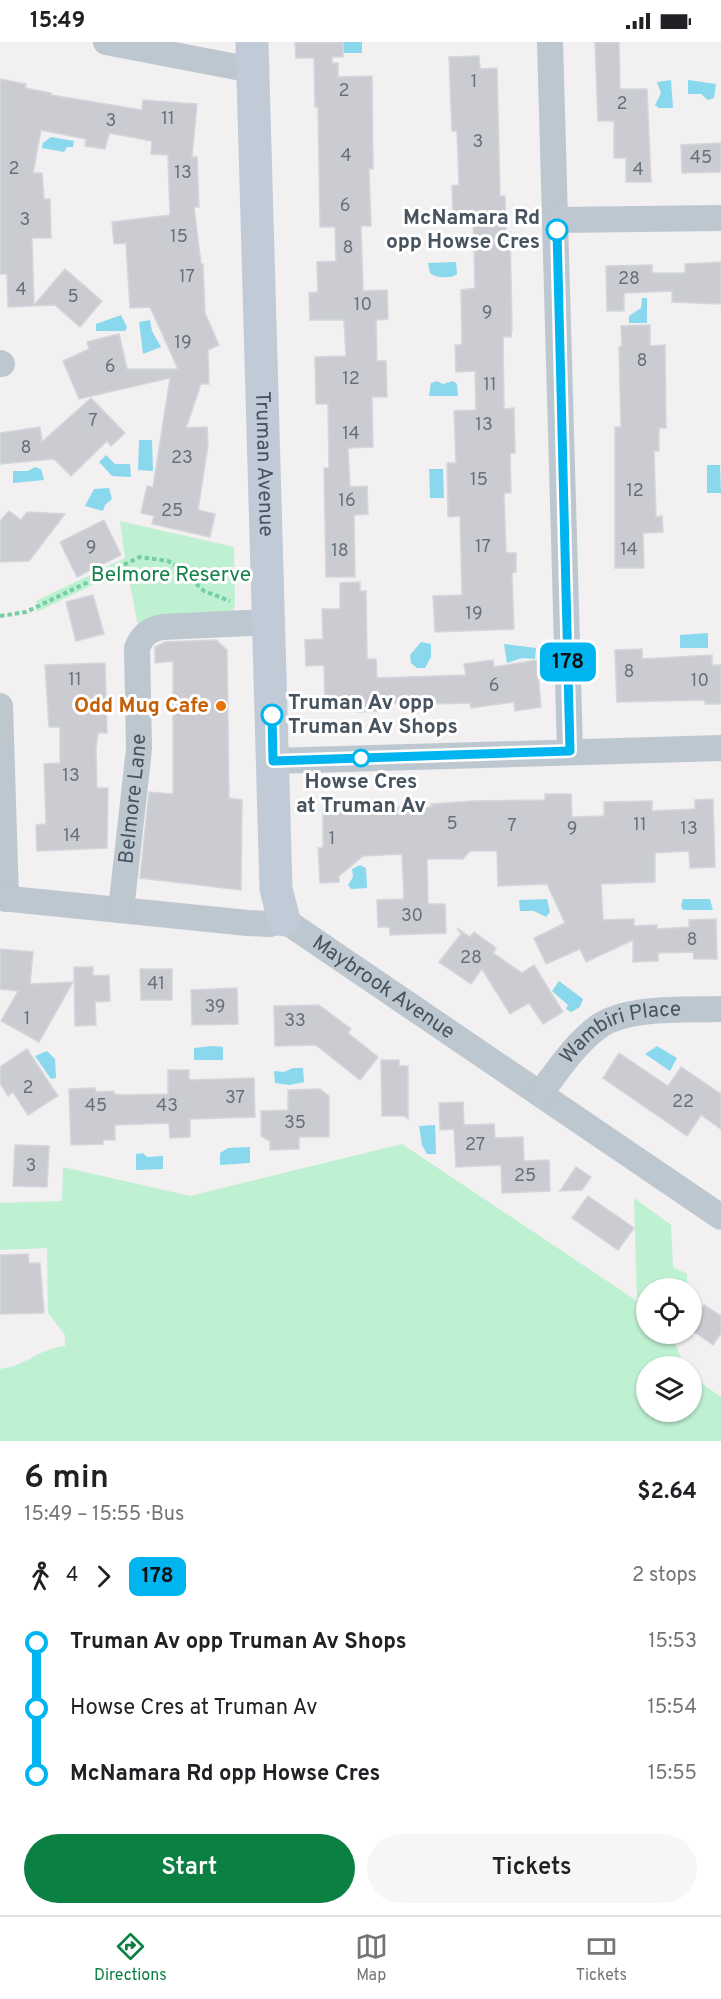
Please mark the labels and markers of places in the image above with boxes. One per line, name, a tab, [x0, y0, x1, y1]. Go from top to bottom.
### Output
place label: McNamara Rd opp Howse Cres	[386, 205, 540, 256]
marker: McNamara Rd opp Howse Cres	[546, 219, 568, 241]
place label: Truman Av opp Truman Av Shops	[288, 690, 458, 741]
place label: Odd Mug Cafe	[74, 693, 209, 720]
marker: Odd Mug Cafe	[214, 699, 228, 713]
marker: Truman Av opp Truman Av Shops	[261, 704, 283, 726]
marker: Howse Cres at Truman Av	[352, 749, 370, 767]
place label: Howse Cres at Truman Av	[296, 769, 426, 820]

